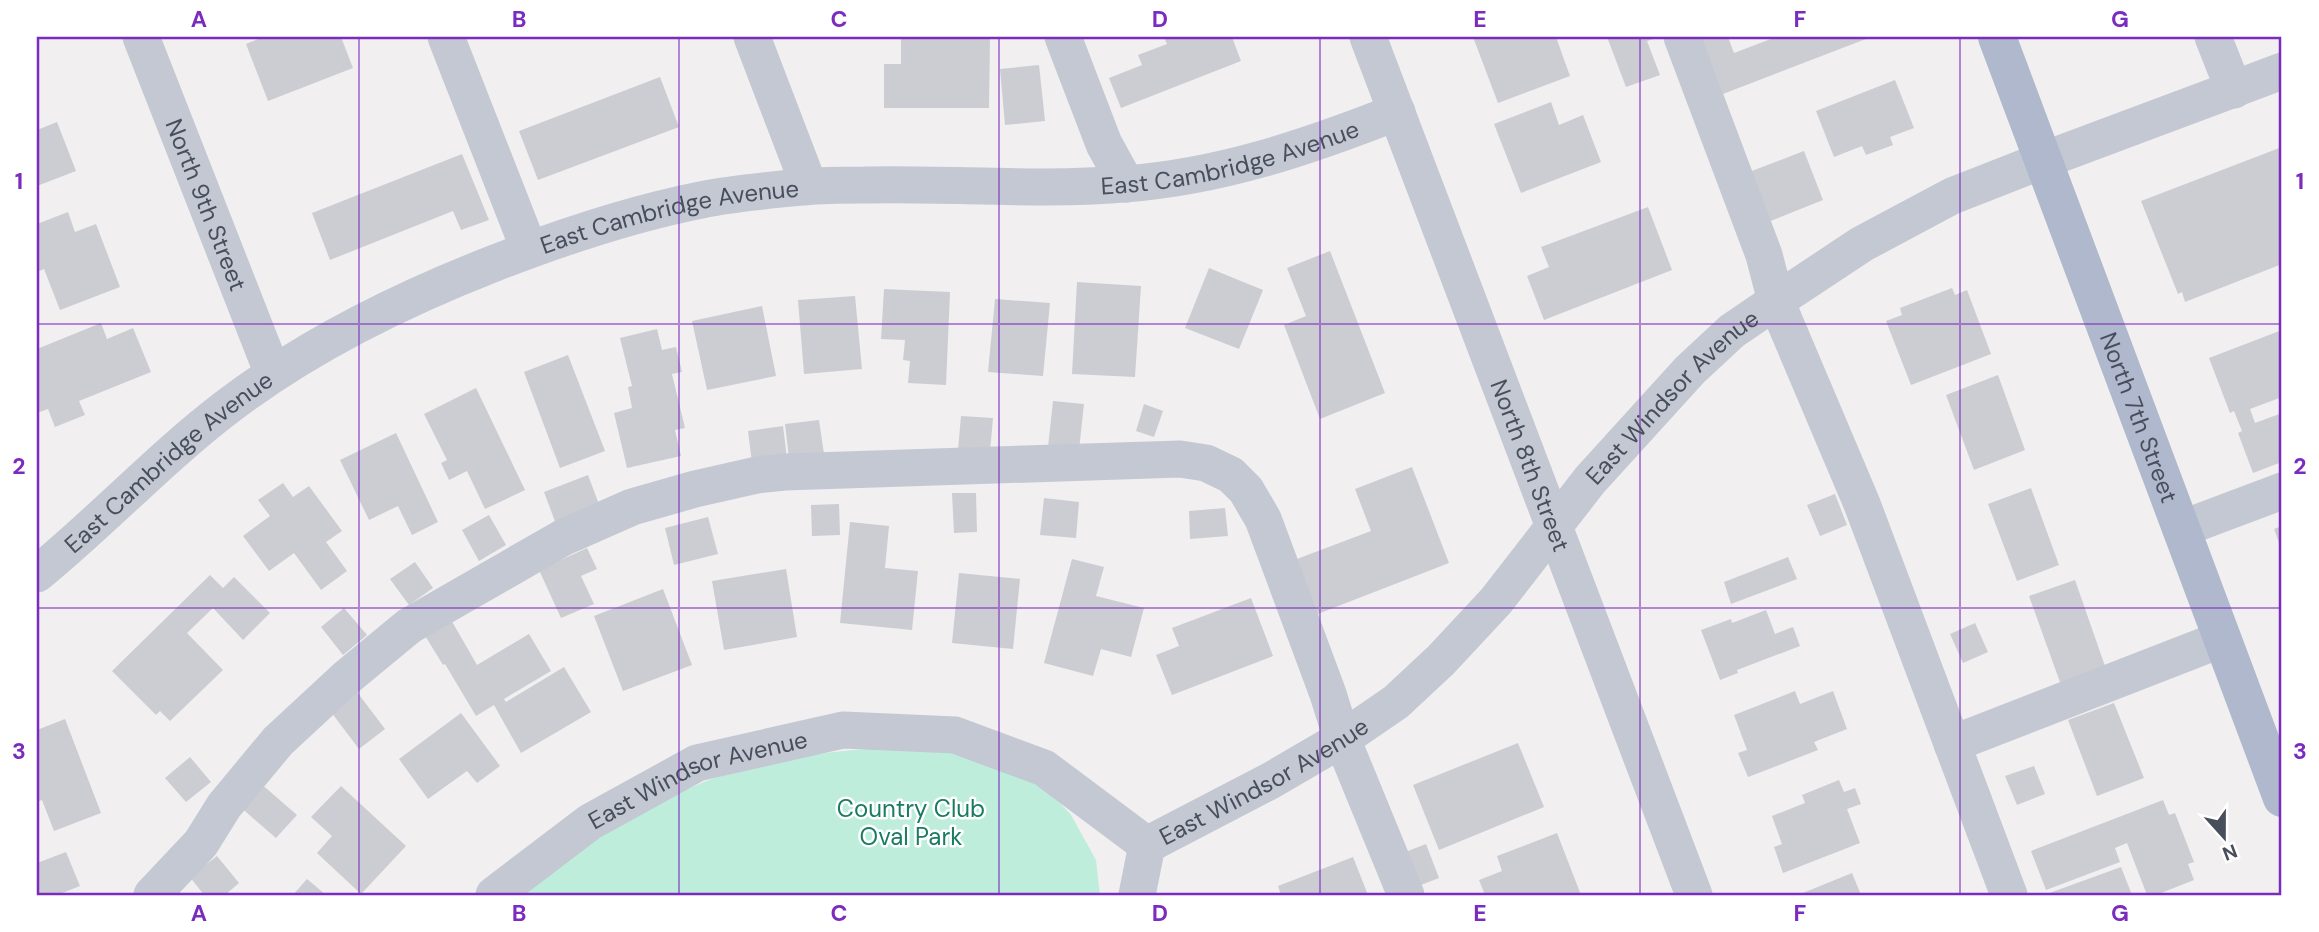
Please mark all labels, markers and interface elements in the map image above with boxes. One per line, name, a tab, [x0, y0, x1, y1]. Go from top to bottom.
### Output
text: A	[191, 4, 207, 34]
text: B	[512, 4, 526, 34]
text: C	[831, 4, 847, 34]
text: D	[1152, 4, 1168, 34]
text: E	[1473, 4, 1487, 34]
text: F	[1794, 4, 1807, 34]
text: G	[2111, 4, 2129, 34]
street label: East Cambridge Avenue	[1100, 113, 1363, 201]
street label: North 9th Street	[159, 114, 254, 295]
text: 1	[15, 166, 23, 196]
text: 1	[2296, 166, 2304, 196]
street label: East Cambridge Avenue	[536, 172, 800, 260]
street label: East Windsor Avenue	[1578, 302, 1764, 491]
street label: North 7th Street	[2093, 328, 2185, 507]
street label: East Cambridge Avenue	[58, 364, 278, 559]
street label: North 8th Street	[1484, 375, 1577, 556]
text: 2	[12, 451, 26, 481]
text: 2	[2293, 451, 2307, 481]
street label: East Windsor Avenue	[1154, 710, 1374, 852]
street label: East Windsor Avenue	[582, 723, 810, 836]
text: 3	[12, 736, 26, 766]
text: 3	[2293, 736, 2307, 766]
park label: Country Club Oval Park	[837, 793, 985, 852]
north arrow	[2190, 802, 2260, 872]
text: N	[2219, 838, 2241, 867]
text: A	[191, 898, 207, 928]
text: B	[512, 898, 526, 928]
text: C	[831, 898, 847, 928]
text: D	[1152, 898, 1168, 928]
text: E	[1473, 898, 1487, 928]
text: F	[1794, 898, 1807, 928]
text: G	[2111, 898, 2129, 928]

